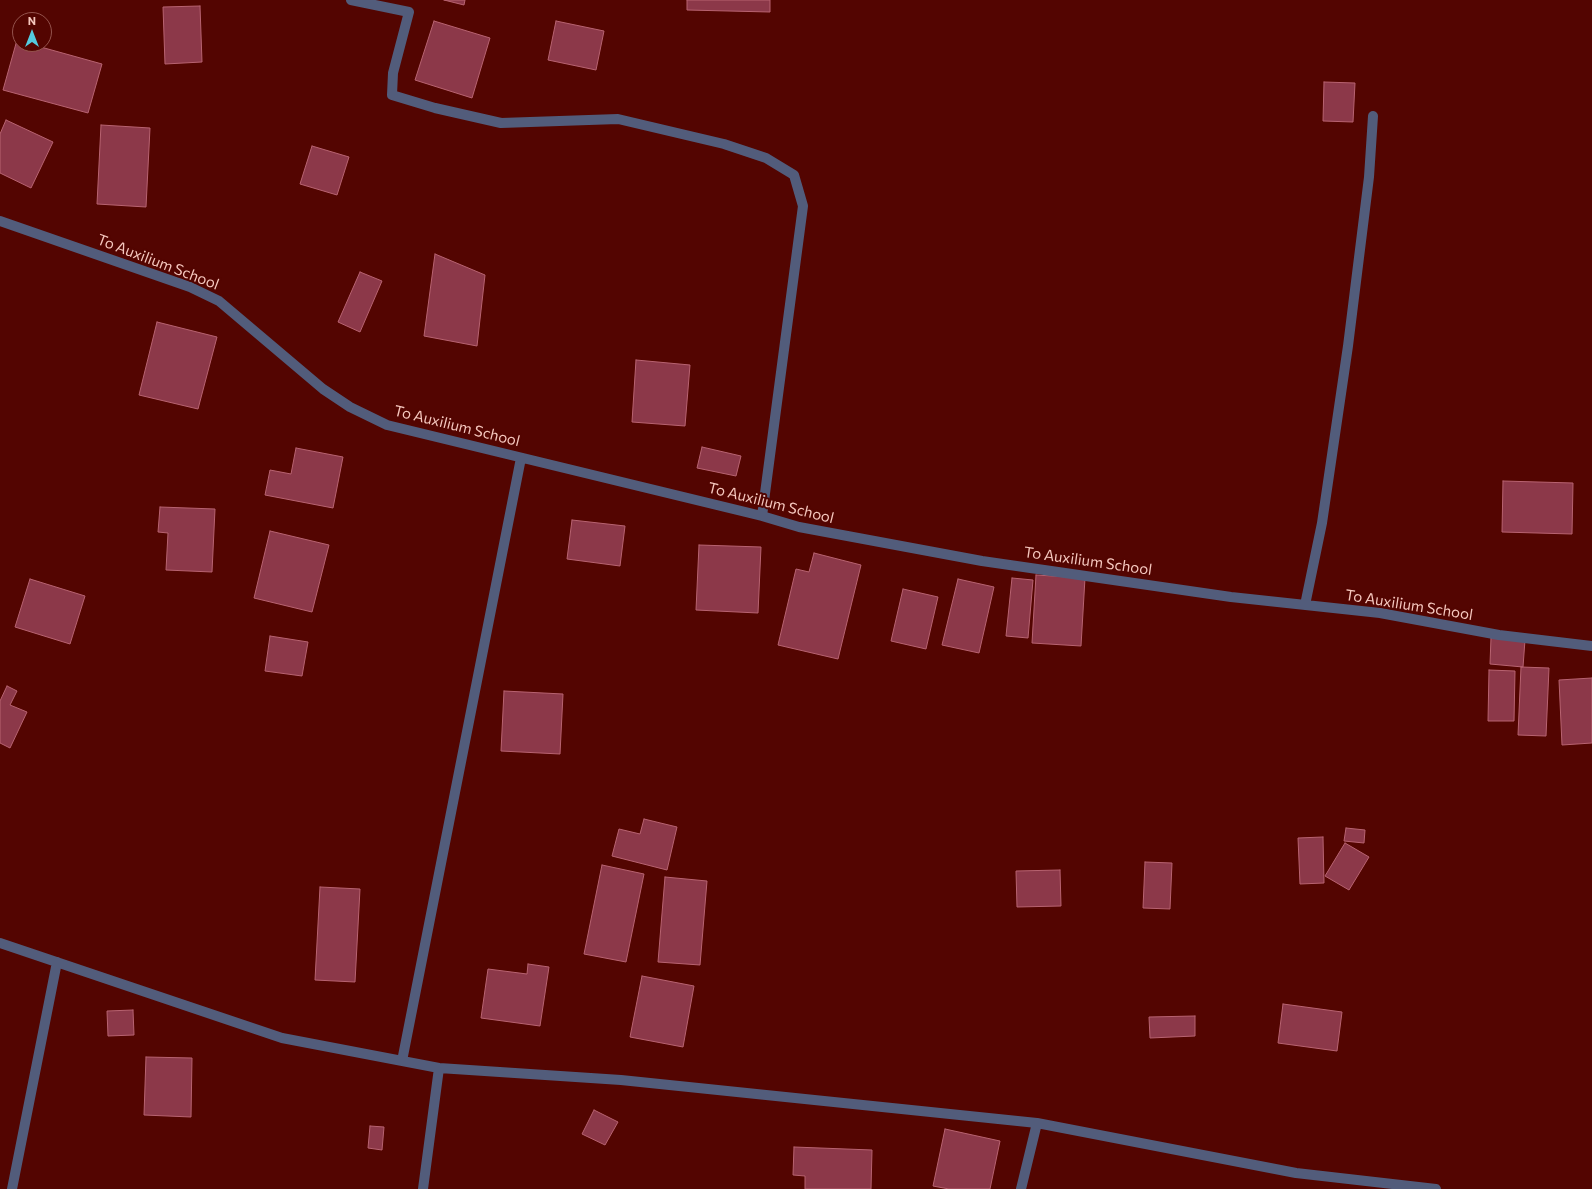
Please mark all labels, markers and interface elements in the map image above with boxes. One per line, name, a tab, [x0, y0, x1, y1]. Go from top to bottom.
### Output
north arrow	[12, 12, 52, 52]
text: N	[28, 14, 36, 27]
street label: To Auxilium School	[94, 230, 222, 294]
street label: To Auxilium School	[392, 402, 522, 450]
street label: To Auxilium School	[706, 479, 836, 527]
street label: To Auxilium School	[1023, 543, 1153, 579]
street label: To Auxilium School	[1344, 586, 1474, 624]

